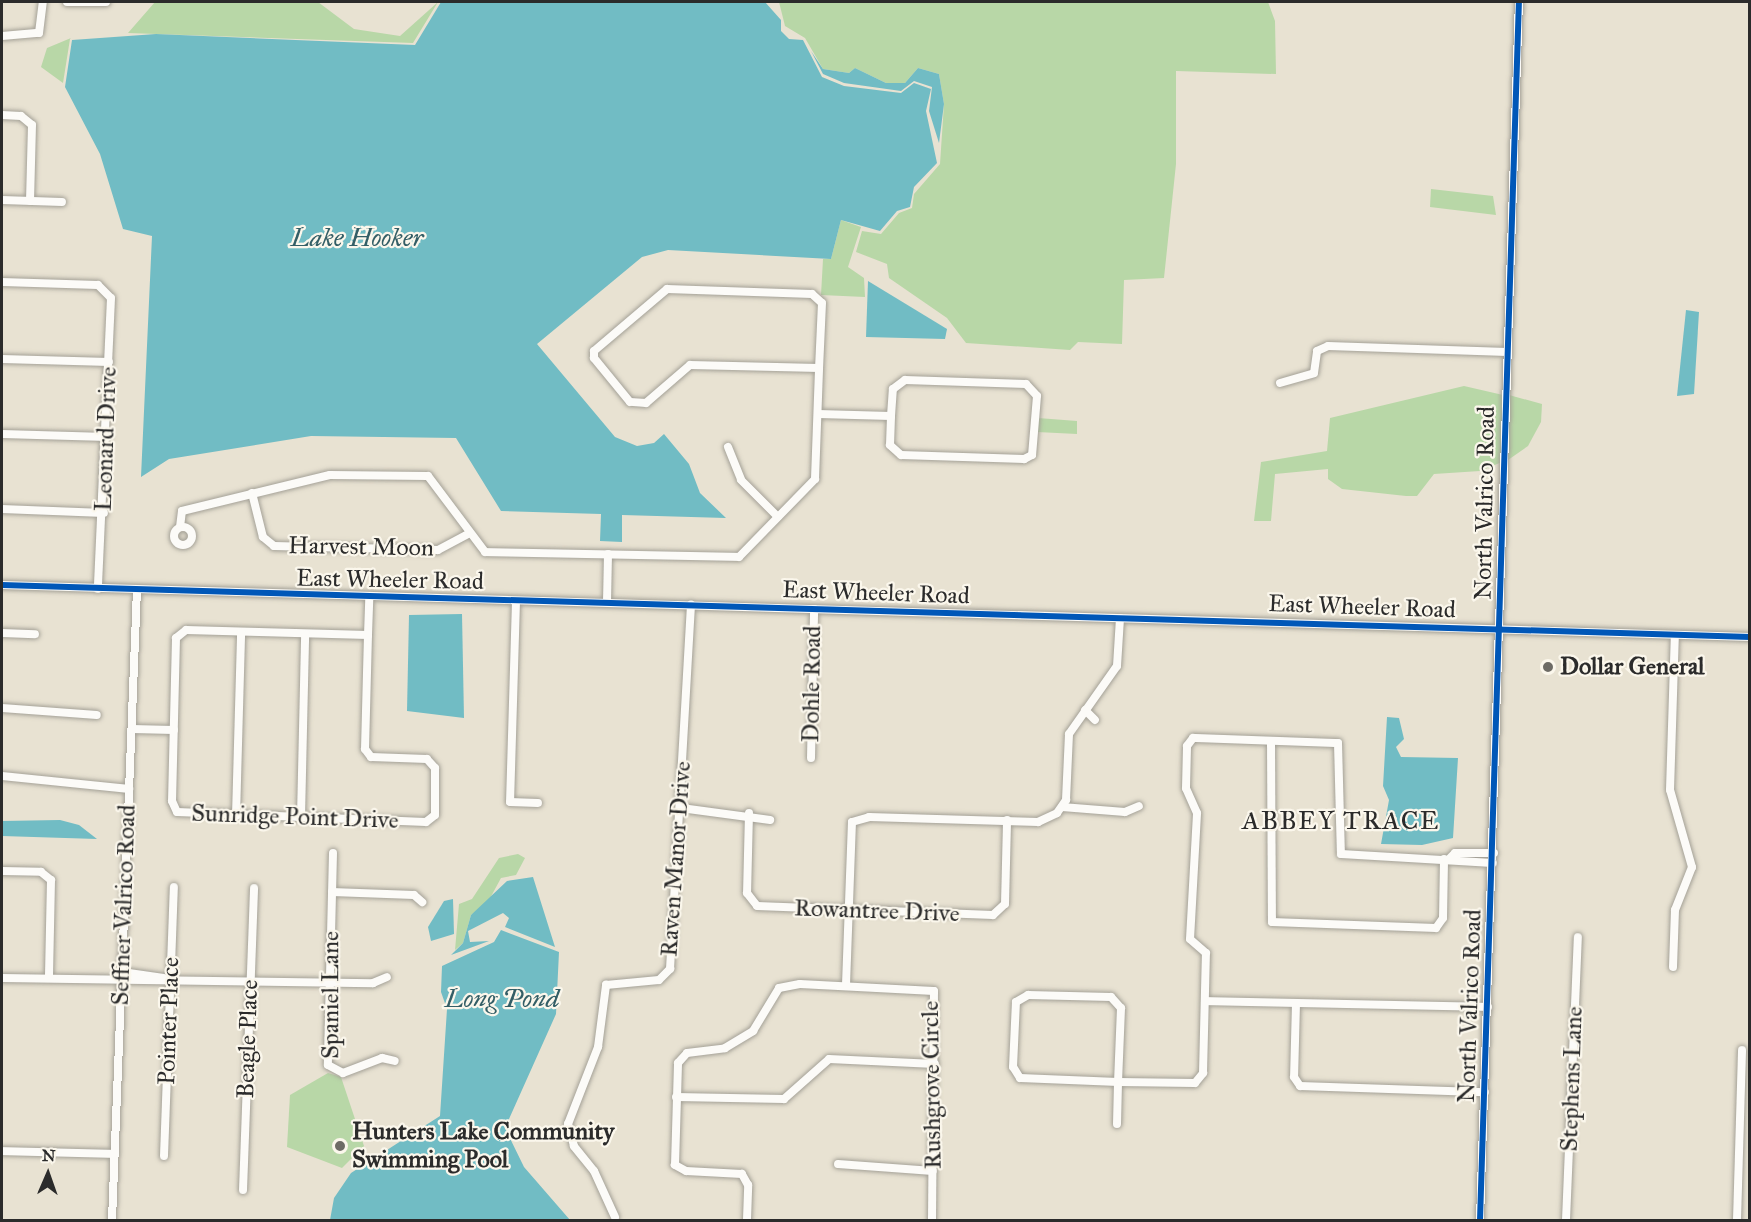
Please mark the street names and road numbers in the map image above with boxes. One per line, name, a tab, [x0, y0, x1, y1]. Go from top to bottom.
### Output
street label: Leonard Drive	[89, 366, 123, 512]
street label: North Valrico Road	[1469, 406, 1501, 600]
street label: Harvest Moon	[288, 531, 434, 563]
street label: East Wheeler Road	[296, 564, 484, 596]
street label: East Wheeler Road	[782, 575, 970, 611]
street label: East Wheeler Road	[1268, 589, 1456, 625]
street label: Dohle Road	[797, 625, 827, 743]
street label: Raven Manor Drive	[655, 760, 697, 958]
street label: Sunridge Point Drive	[191, 799, 399, 835]
street label: Seffner Valrico Road	[106, 804, 142, 1006]
street label: Rowantree Drive	[794, 894, 960, 928]
street label: North Valrico Road	[1452, 909, 1488, 1103]
street label: Spaniel Lane	[317, 931, 345, 1059]
street label: Pointer Place	[152, 957, 186, 1085]
street label: Beagle Place	[232, 979, 264, 1099]
street label: Rushgrove Circle	[916, 1001, 948, 1169]
street label: Stephens Lane	[1555, 1006, 1589, 1152]

